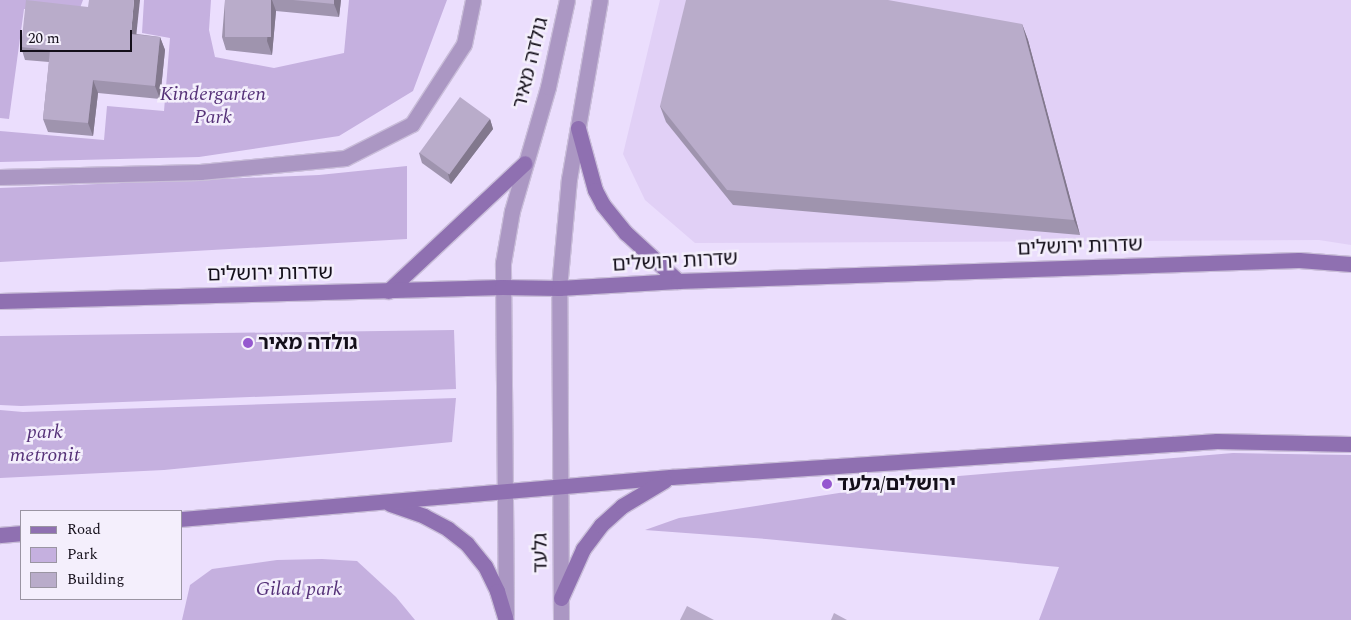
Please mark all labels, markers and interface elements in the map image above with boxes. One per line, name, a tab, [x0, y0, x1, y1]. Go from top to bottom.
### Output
street label: גולדה מאיר	[508, 15, 554, 111]
scale bar	[22, 20, 135, 52]
text: 20 m	[28, 27, 60, 50]
park label: Kindergarten Park	[160, 82, 266, 129]
street label: שדרות ירושלים	[1017, 233, 1143, 261]
street label: שדרות ירושלים	[612, 247, 738, 277]
street label: שדרות ירושלים	[207, 261, 333, 287]
place label: גולדה מאיר	[258, 331, 358, 355]
marker: גולדה מאיר	[242, 337, 254, 349]
park label: park metronit	[10, 420, 80, 467]
place label: ירושלים/גלעד	[837, 472, 956, 496]
marker: ירושלים/גלעד	[821, 478, 833, 490]
legend	[20, 510, 182, 600]
text: Road	[67, 518, 101, 541]
street label: גלעד	[529, 533, 553, 573]
text: Park	[67, 543, 98, 566]
text: Building	[67, 568, 124, 591]
park label: Gilad park	[256, 577, 342, 601]

